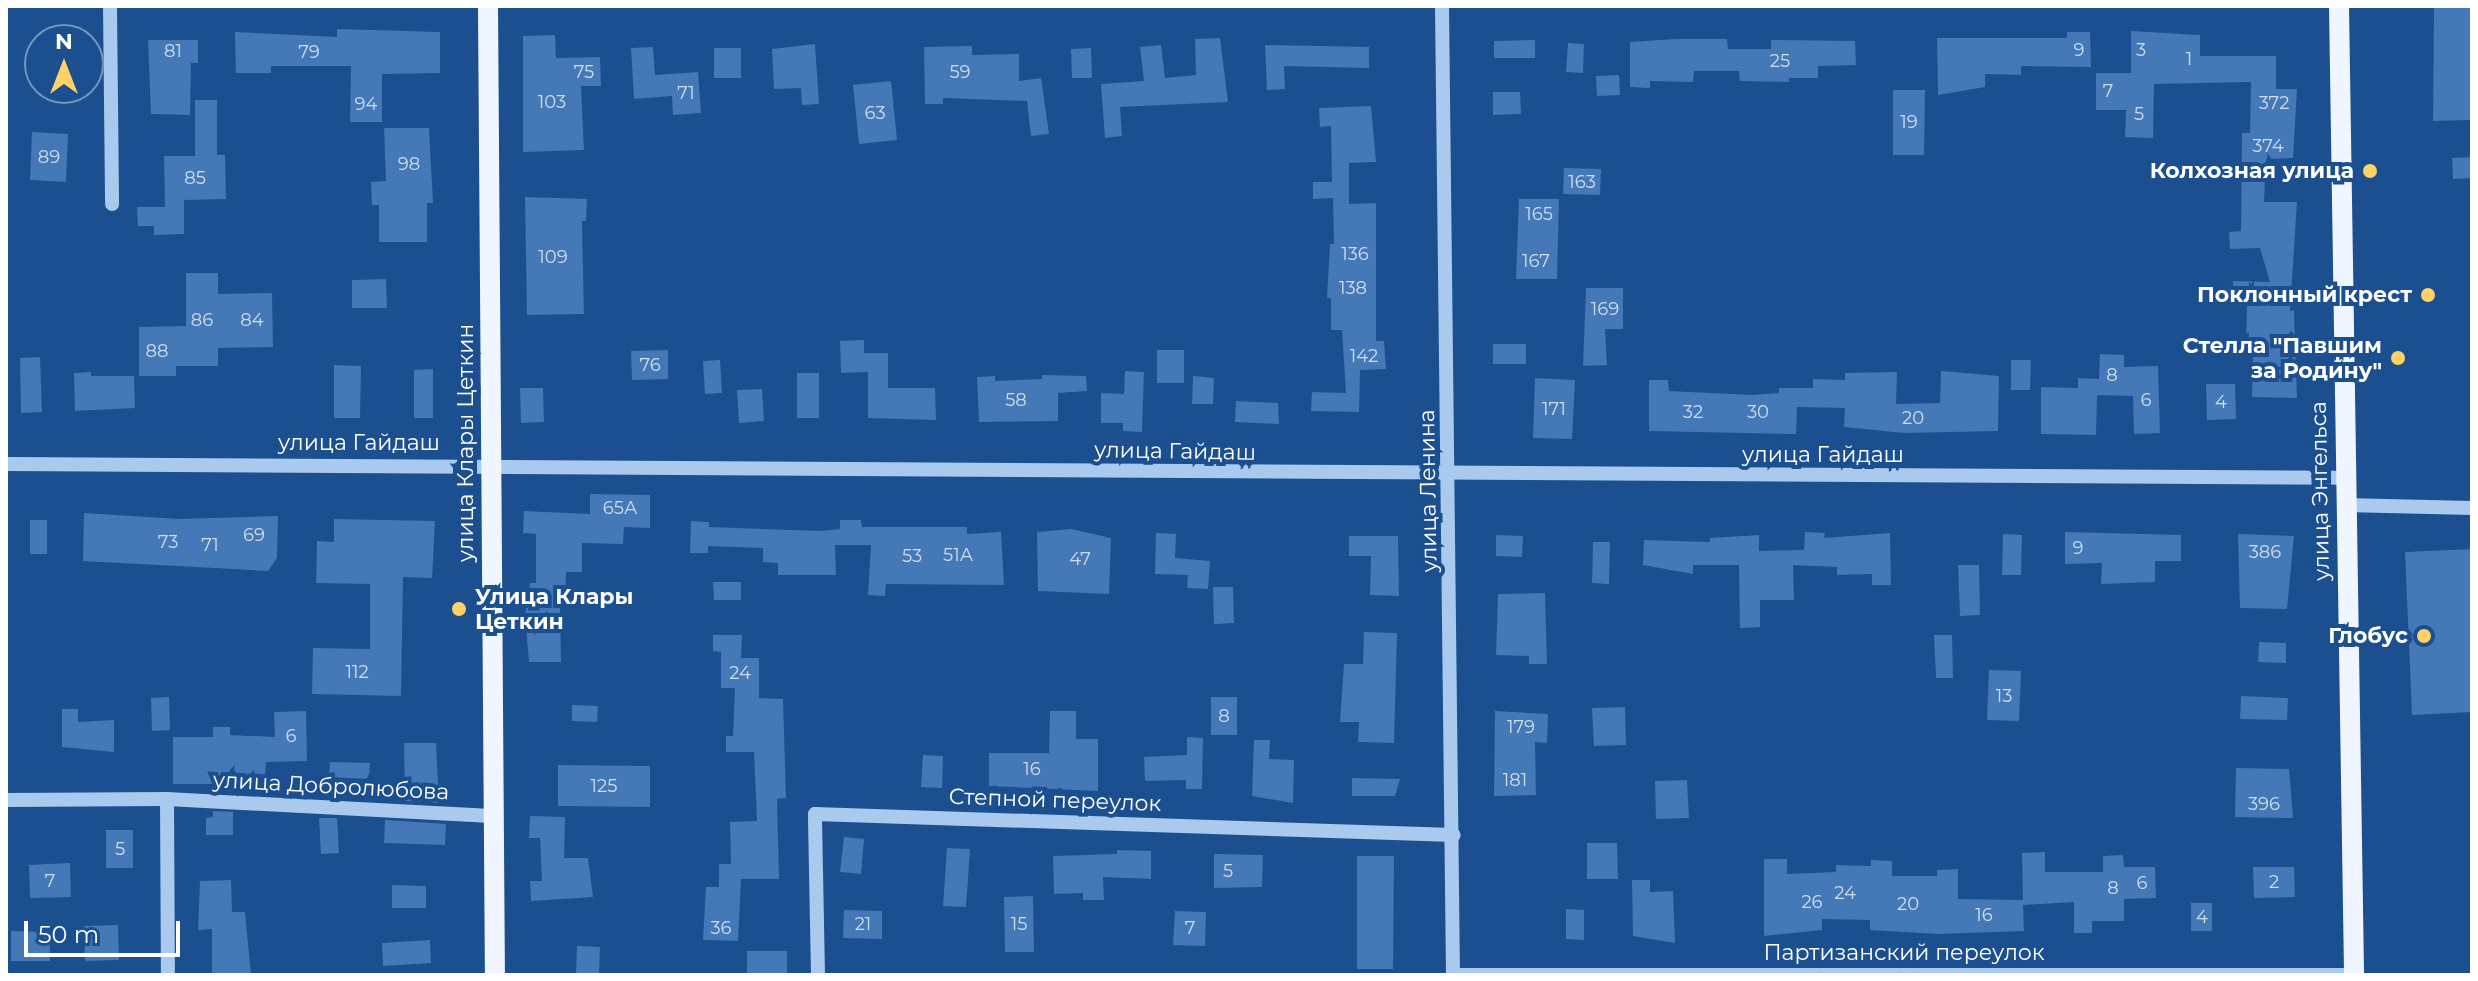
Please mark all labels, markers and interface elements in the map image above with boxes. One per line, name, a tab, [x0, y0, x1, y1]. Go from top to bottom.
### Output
north arrow	[24, 24, 104, 104]
text: N	[55, 28, 73, 55]
house number: 9	[2074, 39, 2084, 61]
house number: 3	[2136, 39, 2146, 61]
house number: 81	[164, 40, 182, 62]
house number: 79	[298, 41, 320, 63]
house number: 1	[2186, 48, 2192, 70]
house number: 25	[1770, 50, 1790, 72]
house number: 75	[574, 61, 594, 83]
house number: 59	[949, 61, 971, 83]
house number: 7	[2103, 80, 2113, 102]
house number: 71	[677, 82, 695, 104]
house number: 103	[538, 91, 566, 113]
house number: 372	[2259, 92, 2289, 114]
house number: 94	[355, 93, 377, 115]
house number: 63	[864, 102, 886, 124]
house number: 5	[2134, 103, 2144, 125]
house number: 19	[1900, 111, 1918, 133]
house number: 374	[2252, 135, 2284, 157]
house number: 89	[38, 146, 60, 168]
house number: 98	[398, 153, 420, 175]
place label: Колхозная улица	[2150, 158, 2354, 184]
marker: Колхозная улица	[2361, 162, 2379, 180]
house number: 85	[184, 167, 206, 189]
house number: 163	[1568, 171, 1596, 193]
house number: 165	[1525, 203, 1553, 225]
house number: 136	[1341, 243, 1369, 265]
house number: 109	[538, 246, 568, 268]
house number: 167	[1522, 250, 1550, 272]
house number: 138	[1339, 277, 1367, 299]
place label: Поклонный крест	[2197, 282, 2412, 308]
marker: Поклонный крест	[2419, 286, 2437, 304]
house number: 169	[1591, 298, 1619, 320]
house number: 86	[191, 309, 213, 331]
house number: 84	[240, 309, 264, 331]
street label: улица Клары Цеткин	[453, 324, 479, 562]
place label: Стелла "Павшим за Родину"	[2183, 332, 2382, 384]
house number: 88	[146, 340, 168, 362]
house number: 142	[1350, 345, 1378, 367]
marker: Стелла "Павшим за Родину"	[2389, 349, 2407, 367]
house number: 76	[639, 354, 661, 376]
house number: 8	[2106, 364, 2118, 386]
house number: 58	[1005, 389, 1027, 411]
house number: 6	[2141, 389, 2151, 411]
house number: 4	[2215, 391, 2227, 413]
house number: 171	[1542, 398, 1566, 420]
house number: 32	[1683, 401, 1703, 423]
house number: 30	[1747, 401, 1769, 423]
street label: улица Энгельса	[2305, 401, 2335, 581]
house number: 20	[1902, 407, 1924, 429]
street label: улица Ленина	[1413, 409, 1443, 573]
street label: улица Гайдаш	[278, 430, 440, 456]
street label: улица Гайдаш	[1094, 436, 1256, 466]
street label: улица Гайдаш	[1742, 442, 1904, 468]
house number: 65А	[603, 497, 637, 519]
house number: 69	[243, 524, 265, 546]
house number: 73	[158, 531, 178, 553]
house number: 71	[201, 534, 219, 556]
house number: 9	[2073, 537, 2083, 559]
house number: 386	[2249, 541, 2281, 563]
house number: 51А	[943, 544, 973, 566]
house number: 53	[902, 545, 922, 567]
house number: 47	[1069, 548, 1091, 570]
place label: Улица Клары Цеткин	[475, 583, 633, 634]
marker: Улица Клары Цеткин	[450, 600, 468, 618]
place label: Глобус	[2328, 623, 2408, 649]
marker: Глобус	[2415, 627, 2433, 645]
house number: 112	[345, 661, 369, 683]
house number: 24	[729, 662, 751, 684]
house number: 13	[1996, 685, 2012, 707]
house number: 8	[1218, 705, 1230, 727]
house number: 179	[1507, 716, 1535, 738]
house number: 6	[286, 725, 296, 747]
house number: 16	[1023, 758, 1041, 780]
street label: улица Добролюбова	[212, 767, 450, 805]
house number: 181	[1503, 769, 1527, 791]
house number: 125	[591, 775, 617, 797]
street label: Степной переулок	[948, 783, 1162, 817]
house number: 396	[2248, 793, 2280, 815]
house number: 5	[115, 838, 125, 860]
house number: 5	[1223, 860, 1233, 882]
house number: 7	[45, 870, 55, 892]
house number: 2	[2269, 871, 2279, 893]
house number: 6	[2137, 872, 2147, 894]
house number: 8	[2107, 877, 2119, 899]
house number: 24	[1834, 882, 1856, 904]
house number: 26	[1801, 891, 1823, 913]
house number: 20	[1897, 893, 1919, 915]
house number: 16	[1975, 904, 1993, 926]
scale bar	[28, 905, 184, 955]
house number: 4	[2196, 906, 2208, 928]
house number: 21	[855, 913, 871, 935]
house number: 15	[1011, 913, 1027, 935]
house number: 36	[710, 917, 732, 939]
house number: 7	[1185, 917, 1195, 939]
text: 50 m	[38, 920, 99, 949]
street label: Партизанский переулок	[1763, 940, 2045, 966]

